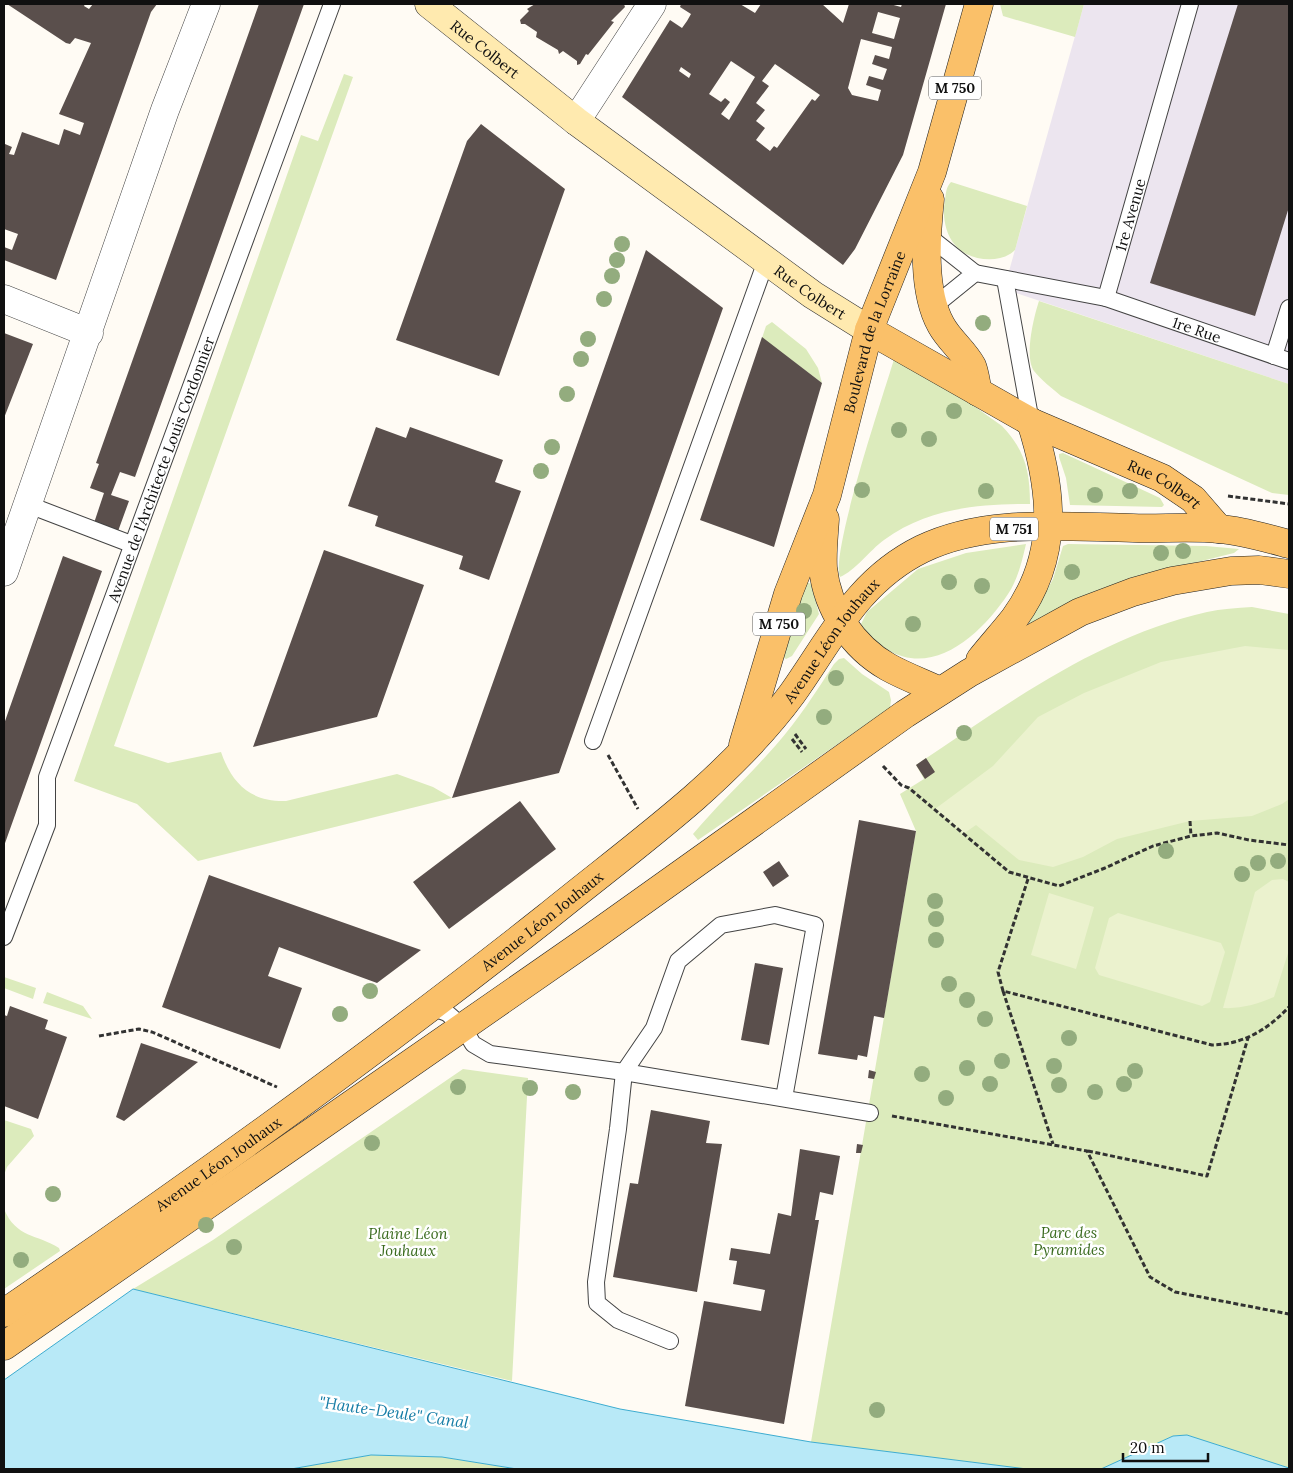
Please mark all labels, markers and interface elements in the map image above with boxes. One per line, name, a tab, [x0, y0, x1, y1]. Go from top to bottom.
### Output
street label: Rue Colbert	[447, 16, 524, 82]
road number: M 750	[929, 76, 981, 100]
street label: 1re Avenue	[1110, 176, 1149, 253]
street label: Boulevard de la Lorraine	[839, 248, 909, 415]
street label: Rue Colbert	[771, 260, 850, 323]
street label: 1re Rue	[1170, 312, 1224, 346]
street label: Avenue de l'Architecte Louis Cordonnier	[103, 333, 218, 605]
street label: Rue Colbert	[1125, 455, 1206, 512]
road number: M 751	[990, 518, 1038, 540]
street label: Avenue Léon Jouhaux	[779, 574, 883, 707]
road number: M 750	[753, 612, 805, 636]
street label: Avenue Léon Jouhaux	[476, 866, 607, 975]
street label: Avenue Léon Jouhaux	[150, 1112, 285, 1216]
park label: Parc des Pyramides	[1033, 1223, 1105, 1259]
park label: Plaine Léon Jouhaux	[368, 1224, 448, 1260]
water label: "Haute-Deule" Canal	[318, 1392, 471, 1432]
scale bar	[1123, 1430, 1208, 1462]
text: 20 m	[1130, 1438, 1165, 1457]

